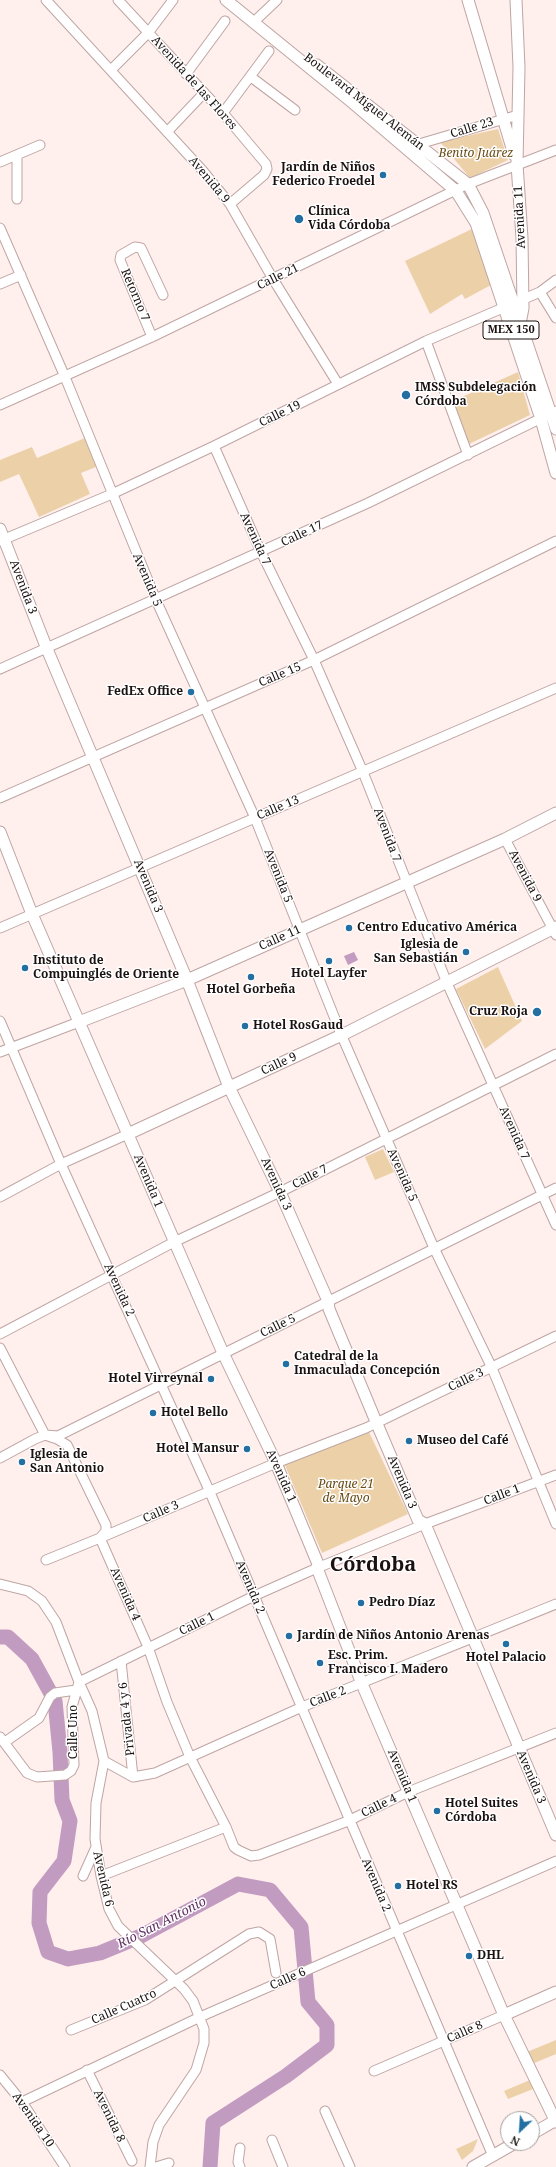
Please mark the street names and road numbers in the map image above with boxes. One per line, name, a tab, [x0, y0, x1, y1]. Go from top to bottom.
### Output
street label: Avenida de las Flores	[148, 33, 240, 133]
street label: Boulevard Miguel Alemán	[301, 50, 427, 154]
street label: Calle 23	[449, 115, 495, 141]
street label: Avenida 9	[185, 154, 233, 206]
street label: Avenida 11	[511, 185, 529, 249]
street label: Calle 21	[255, 261, 301, 293]
street label: Retorno 7	[118, 267, 152, 323]
road number: MEX 150	[483, 321, 539, 339]
street label: Calle 19	[257, 398, 303, 430]
street label: Avenida 7	[237, 510, 273, 568]
street label: Calle 17	[279, 518, 325, 550]
street label: Avenida 5	[129, 551, 165, 609]
street label: Avenida 3	[6, 558, 40, 616]
street label: Calle 15	[257, 660, 303, 690]
street label: Calle 13	[255, 793, 301, 823]
street label: Avenida 7	[370, 806, 404, 864]
street label: Avenida 5	[261, 847, 295, 905]
street label: Avenida 9	[505, 848, 545, 904]
street label: Avenida 3	[130, 857, 166, 915]
street label: Calle 11	[257, 922, 303, 954]
street label: Calle 9	[259, 1049, 299, 1079]
street label: Avenida 7	[496, 1104, 532, 1162]
street label: Avenida 5	[384, 1146, 420, 1204]
street label: Avenida 1	[130, 1152, 166, 1210]
street label: Avenida 3	[258, 1155, 294, 1213]
street label: Calle 7	[290, 1162, 330, 1192]
street label: Avenida 2	[101, 1261, 137, 1319]
street label: Calle 5	[258, 1311, 298, 1341]
street label: Calle 3	[446, 1365, 486, 1395]
street label: Avenida 1	[263, 1447, 299, 1505]
street label: Avenida 3	[384, 1453, 420, 1511]
street label: Calle 1	[482, 1482, 522, 1508]
street label: Calle 3	[141, 1498, 181, 1526]
street label: Avenida 2	[232, 1558, 268, 1616]
street label: Avenida 4	[107, 1565, 143, 1623]
street label: Calle 1	[177, 1609, 217, 1639]
street label: Privada 4 y 6	[116, 1681, 138, 1757]
street label: Calle 2	[308, 1684, 348, 1710]
street label: Calle Uno	[67, 1705, 81, 1759]
street label: Avenida 1	[384, 1747, 420, 1805]
street label: Avenida 3	[513, 1748, 549, 1806]
street label: Calle 4	[359, 1791, 399, 1821]
street label: Avenida 6	[90, 1850, 116, 1908]
street label: Avenida 2	[358, 1856, 394, 1914]
street label: Calle 6	[268, 1965, 308, 1993]
street label: Calle Cuatro	[89, 1986, 159, 2028]
street label: Calle 8	[445, 2018, 485, 2046]
street label: Avenida 8	[90, 2087, 128, 2145]
street label: Avenida 10	[9, 2090, 57, 2150]

